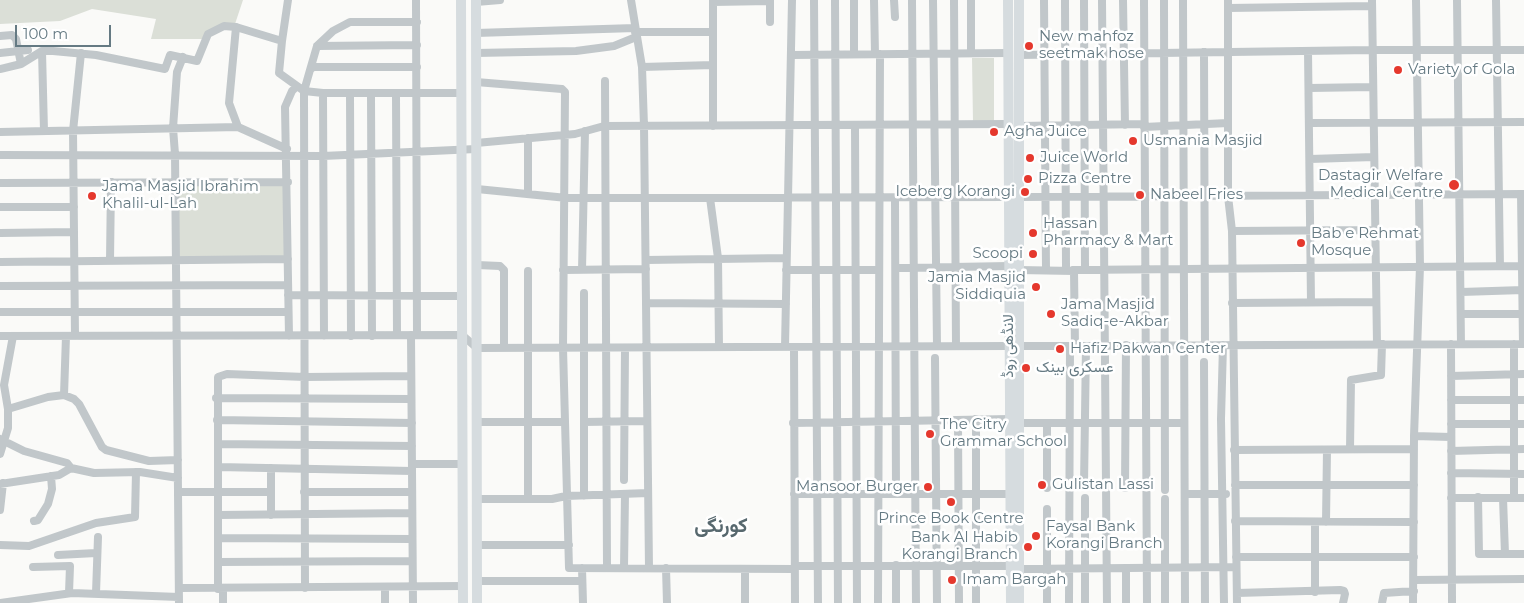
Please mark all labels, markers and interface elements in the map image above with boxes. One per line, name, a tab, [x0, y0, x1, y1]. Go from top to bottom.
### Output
scale bar	[18, 15, 114, 47]
text: 100 m	[23, 24, 68, 43]
place label: New mahfoz seetmak hose	[1039, 28, 1144, 63]
marker: New mahfoz seetmak hose	[1023, 40, 1035, 52]
place label: Variety of Gola	[1408, 61, 1515, 79]
marker: Variety of Gola	[1392, 64, 1404, 76]
place label: Agha Juice	[1004, 123, 1087, 141]
marker: Agha Juice	[988, 126, 1000, 138]
place label: Usmania Masjid	[1143, 132, 1263, 150]
marker: Usmania Masjid	[1127, 135, 1139, 147]
place label: Juice World	[1040, 149, 1128, 167]
marker: Juice World	[1024, 152, 1036, 164]
place label: Dastagir Welfare Medical Centre	[1318, 167, 1443, 202]
place label: Pizza Centre	[1038, 170, 1131, 188]
marker: Pizza Centre	[1022, 173, 1034, 185]
place label: Jama Masjid Ibrahim Khalil-ul-Lah	[102, 178, 259, 213]
marker: Dastagir Welfare Medical Centre	[1447, 178, 1461, 192]
place label: Iceberg Korangi	[895, 183, 1015, 201]
marker: Iceberg Korangi	[1019, 186, 1031, 198]
place label: Nabeel Fries	[1150, 186, 1243, 204]
marker: Nabeel Fries	[1134, 189, 1146, 201]
marker: Jama Masjid Ibrahim Khalil-ul-Lah	[86, 190, 98, 202]
place label: Hassan Pharmacy & Mart	[1043, 215, 1173, 250]
place label: Bab e Rehmat Mosque	[1311, 225, 1419, 260]
marker: Hassan Pharmacy & Mart	[1027, 227, 1039, 239]
marker: Bab e Rehmat Mosque	[1295, 237, 1307, 249]
place label: Scoopi	[972, 245, 1023, 263]
marker: Scoopi	[1027, 248, 1039, 260]
place label: Jamia Masjid Siddiquia	[928, 269, 1026, 304]
marker: Jamia Masjid Siddiquia	[1030, 281, 1042, 293]
place label: Jama Masjid Sadiq-e-Akbar	[1061, 296, 1169, 331]
marker: Jama Masjid Sadiq-e-Akbar	[1045, 308, 1057, 320]
street label: لانڈھی روڈ	[1000, 314, 1018, 378]
place label: Hafiz Pakwan Center	[1070, 340, 1226, 358]
marker: Hafiz Pakwan Center	[1054, 343, 1066, 355]
place label: عسکری بینک	[1036, 359, 1114, 377]
marker: عسکری بینک	[1020, 362, 1032, 374]
place label: The Citry Grammar School	[940, 416, 1067, 451]
marker: The Citry Grammar School	[924, 428, 936, 440]
place label: Gulistan Lassi	[1052, 476, 1154, 494]
place label: Mansoor Burger	[796, 478, 918, 496]
marker: Gulistan Lassi	[1036, 479, 1048, 491]
marker: Mansoor Burger	[922, 481, 934, 493]
marker: Prince Book Centre	[945, 496, 957, 508]
place label: Prince Book Centre	[878, 510, 1024, 528]
district label: کورنگی	[694, 514, 748, 538]
place label: Faysal Bank Korangi Branch	[1046, 518, 1163, 553]
place label: Bank Al Habib Korangi Branch	[901, 529, 1018, 564]
marker: Faysal Bank Korangi Branch	[1030, 530, 1042, 542]
marker: Bank Al Habib Korangi Branch	[1022, 541, 1034, 553]
place label: Imam Bargah	[962, 571, 1066, 589]
marker: Imam Bargah	[946, 574, 958, 586]

